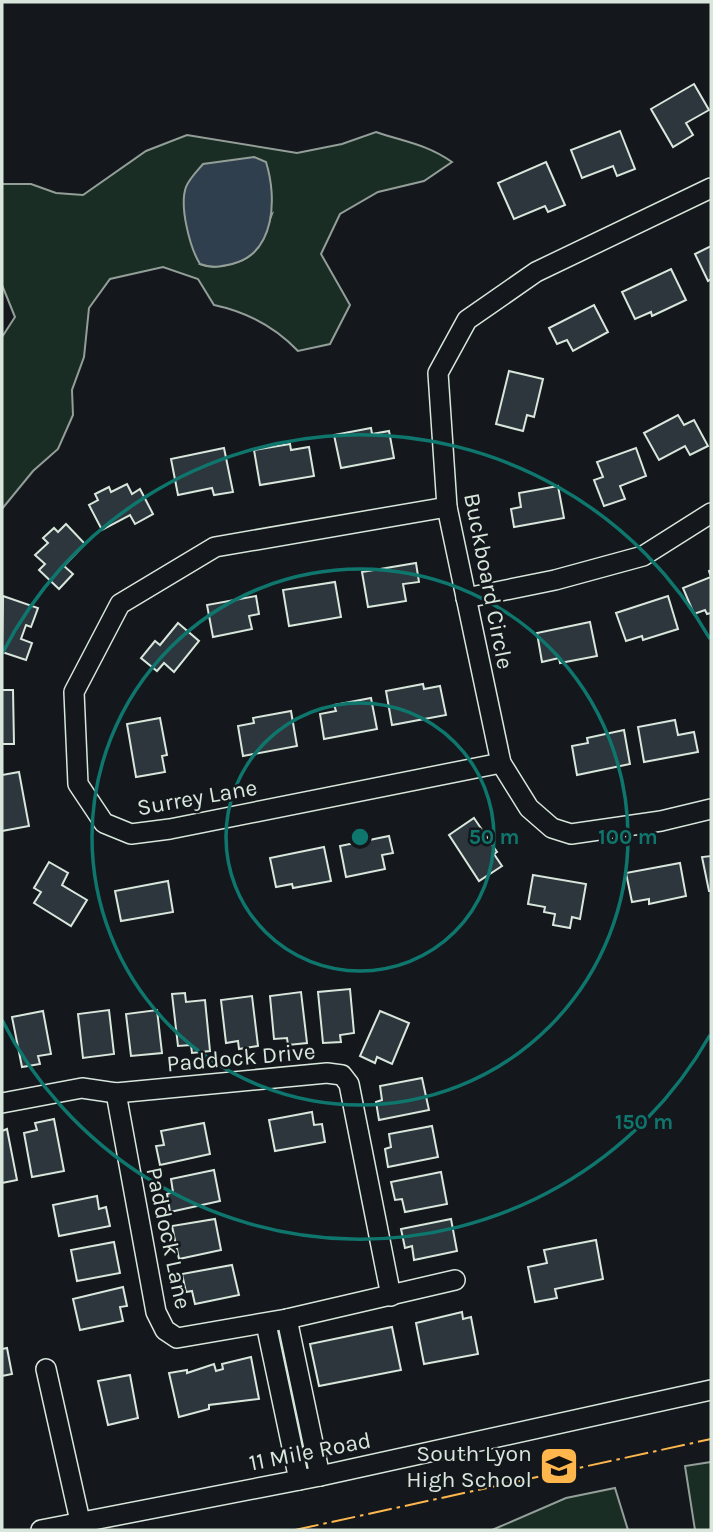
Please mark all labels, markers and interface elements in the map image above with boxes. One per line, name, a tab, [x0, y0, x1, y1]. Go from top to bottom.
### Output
street label: Buckboard Circle	[458, 491, 519, 671]
street label: Surrey Lane	[135, 774, 259, 821]
centre of rings	[348, 825, 372, 849]
text: 50 m	[469, 825, 519, 849]
text: 100 m	[598, 825, 658, 849]
street label: Paddock Drive	[166, 1038, 317, 1077]
text: 150 m	[615, 1110, 673, 1134]
street label: Paddock Lane	[140, 1165, 197, 1312]
street label: 11 Mile Road	[247, 1426, 373, 1477]
place label: South Lyon High School	[406, 1440, 532, 1493]
school or university icon: South Lyon High School	[538, 1445, 580, 1487]

